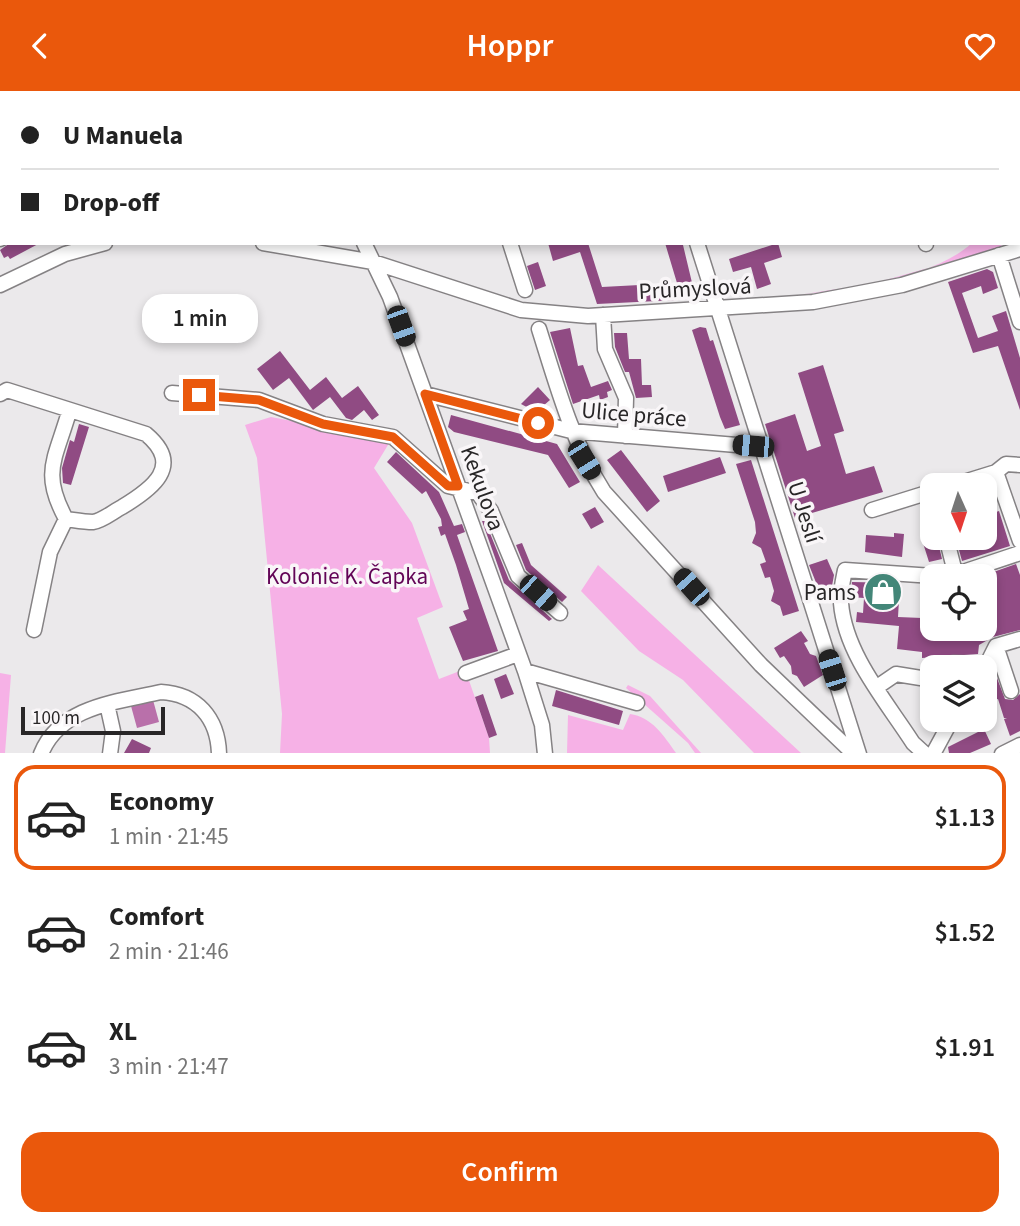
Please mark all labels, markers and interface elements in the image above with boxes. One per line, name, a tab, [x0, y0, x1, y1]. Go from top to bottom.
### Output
text: Hoppr	[467, 23, 553, 69]
icon: back	[21, 27, 59, 65]
icon: heart	[961, 27, 999, 65]
text: U Manuela	[63, 117, 183, 154]
text: Drop-off	[63, 184, 159, 221]
street label: Průmyslová	[638, 269, 752, 308]
callout: 1 min	[141, 293, 257, 343]
text: 1 min	[173, 302, 227, 335]
car	[384, 303, 419, 349]
route end	[183, 379, 215, 411]
street label: Ulice práce	[580, 393, 688, 436]
route start	[522, 407, 554, 439]
car	[732, 434, 775, 458]
car	[564, 437, 605, 483]
street label: Kekulova	[452, 441, 513, 535]
north arrow	[920, 473, 998, 549]
map controls	[920, 473, 997, 732]
street label: U Jeslí	[779, 477, 830, 548]
park label: Kolonie K. Čapka	[266, 560, 428, 593]
car	[670, 564, 713, 610]
button: locate	[920, 564, 997, 641]
car	[516, 571, 561, 615]
shop icon: Pams	[862, 571, 904, 613]
place label: Pams	[804, 576, 856, 609]
car	[816, 647, 849, 693]
button: layers	[920, 655, 997, 732]
scale bar	[21, 705, 164, 736]
text: 100 m	[32, 705, 80, 732]
text: Economy	[109, 783, 214, 820]
icon: car	[25, 786, 88, 849]
text: $1.13	[934, 799, 995, 836]
text: 1 min · 21:45	[109, 820, 229, 853]
text: Comfort	[109, 898, 204, 935]
icon: car	[25, 901, 88, 964]
text: $1.52	[934, 914, 995, 951]
text: 2 min · 21:46	[109, 935, 229, 968]
text: XL	[109, 1013, 137, 1050]
icon: car	[25, 1016, 88, 1079]
text: $1.91	[934, 1029, 995, 1066]
text: 3 min · 21:47	[109, 1050, 229, 1083]
button: Confirm	[21, 1132, 999, 1212]

